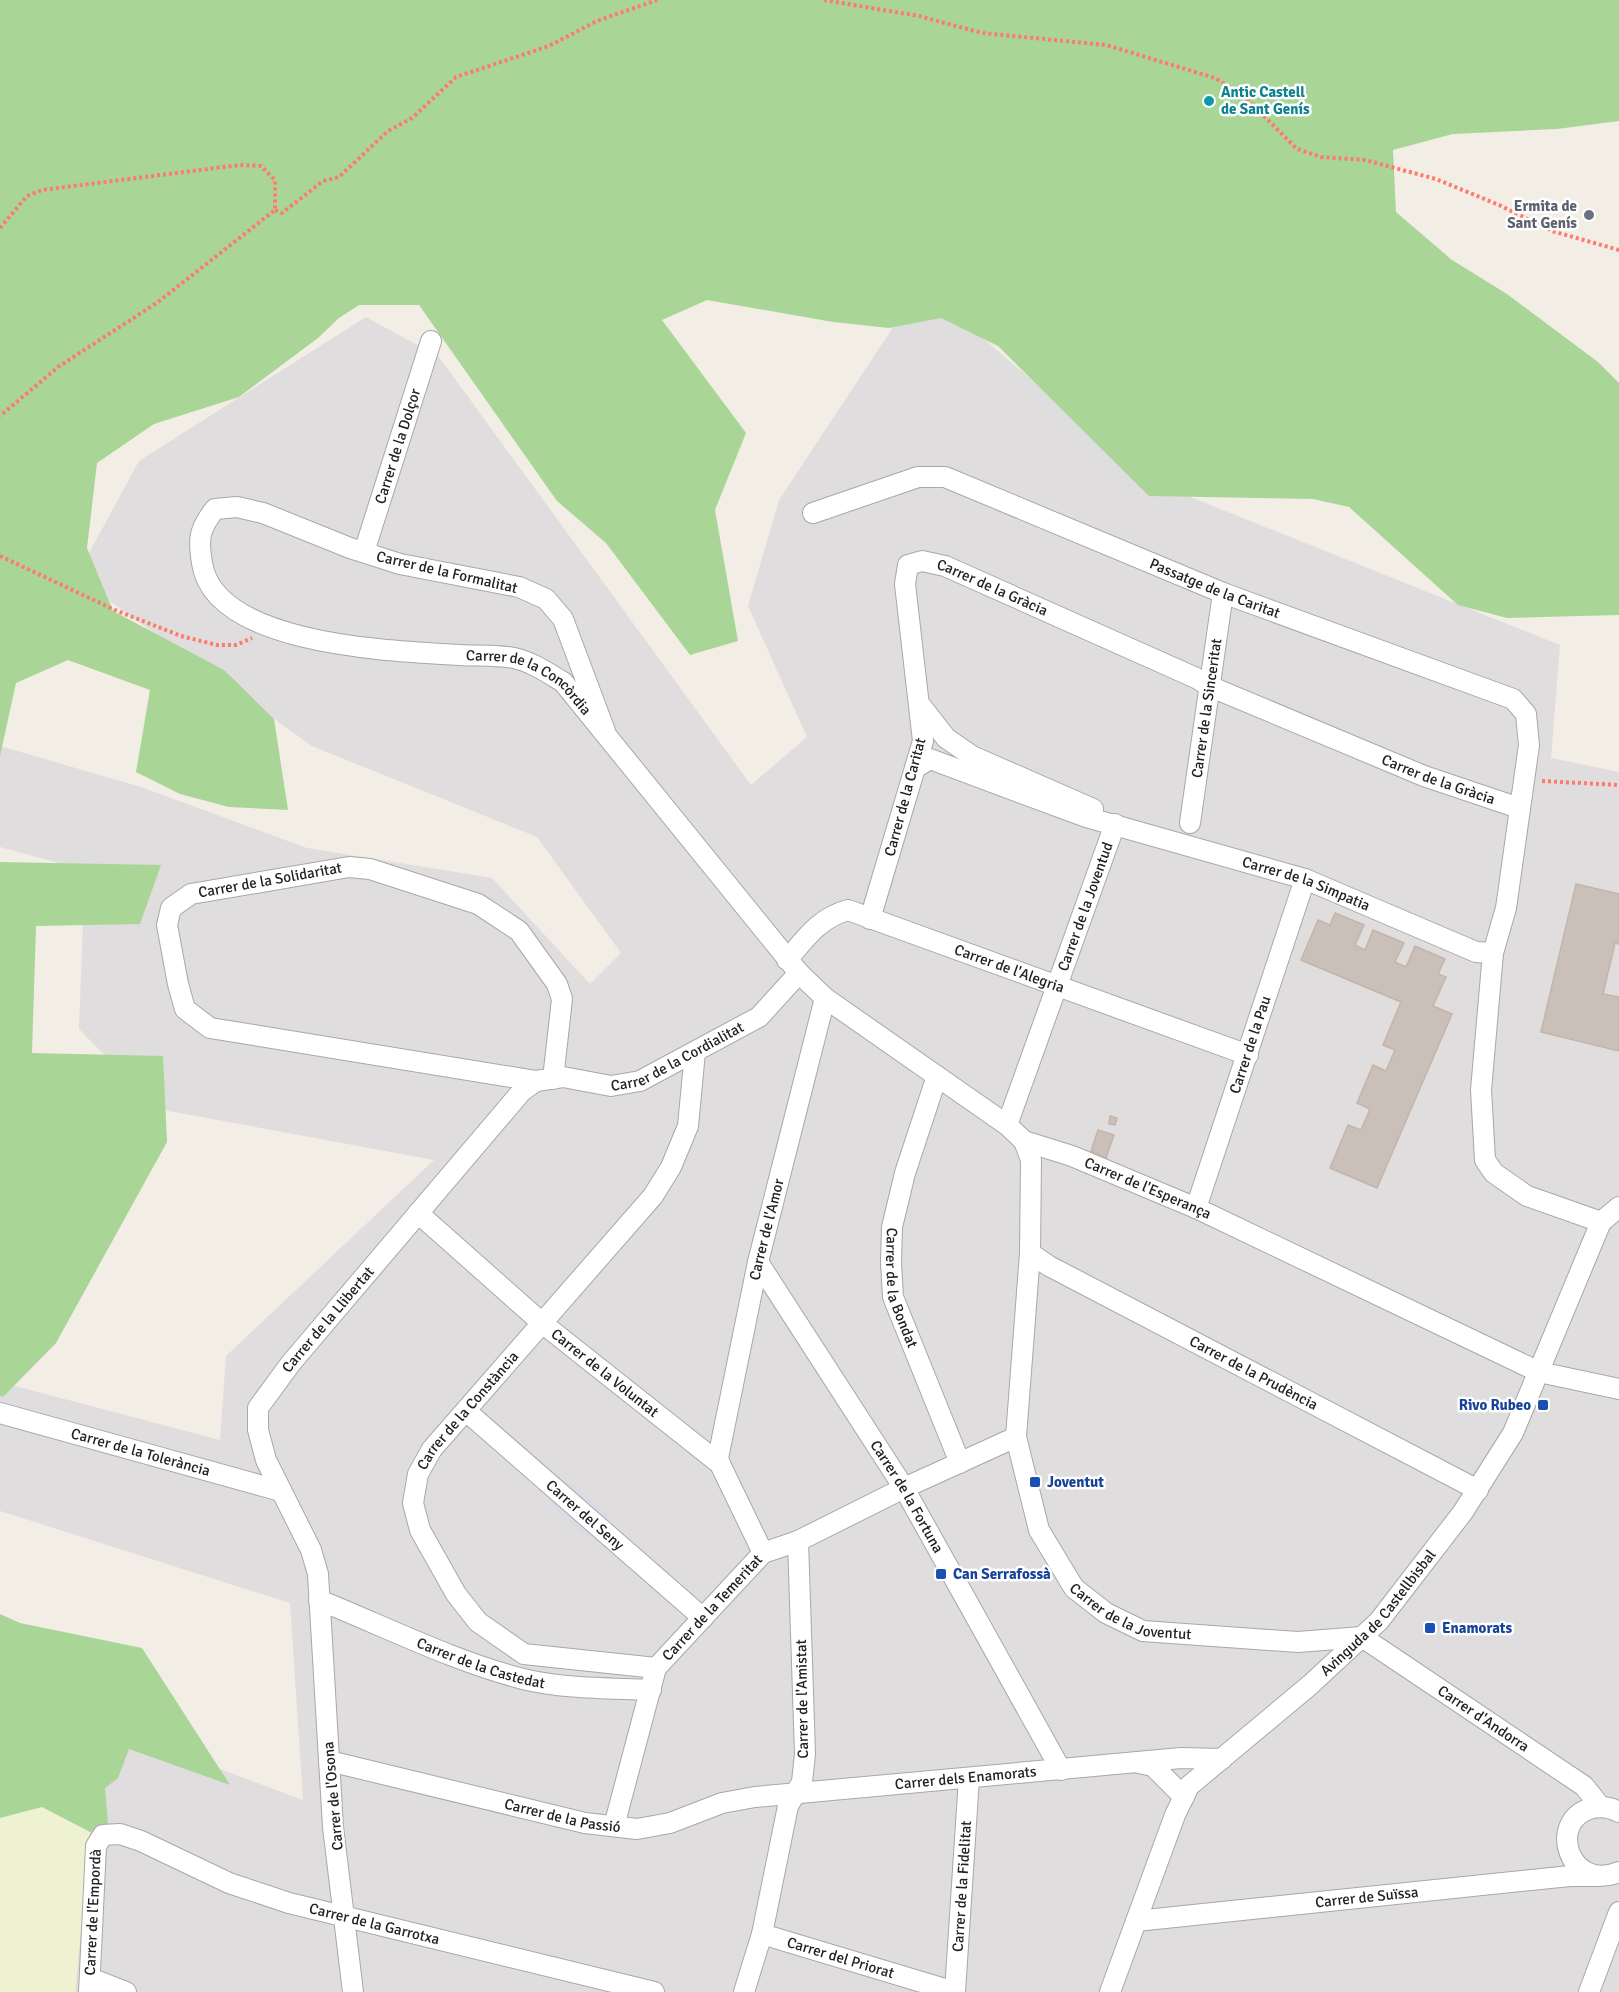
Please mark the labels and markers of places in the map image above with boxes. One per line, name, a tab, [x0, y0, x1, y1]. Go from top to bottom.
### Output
place label: Antic Castell de Sant Genís	[1221, 83, 1310, 118]
marker: Antic Castell de Sant Genís	[1202, 94, 1216, 108]
place label: Ermita de Sant Genís	[1507, 197, 1577, 232]
marker: Ermita de Sant Genís	[1582, 208, 1596, 222]
place label: Rivo Rubeo	[1459, 1396, 1531, 1414]
marker: Rivo Rubeo	[1536, 1398, 1550, 1412]
place label: Joventut	[1047, 1473, 1104, 1491]
marker: Joventut	[1028, 1475, 1042, 1489]
place label: Can Serrafossà	[953, 1565, 1051, 1583]
marker: Can Serrafossà	[934, 1567, 948, 1581]
place label: Enamorats	[1442, 1619, 1512, 1637]
marker: Enamorats	[1423, 1621, 1437, 1635]

